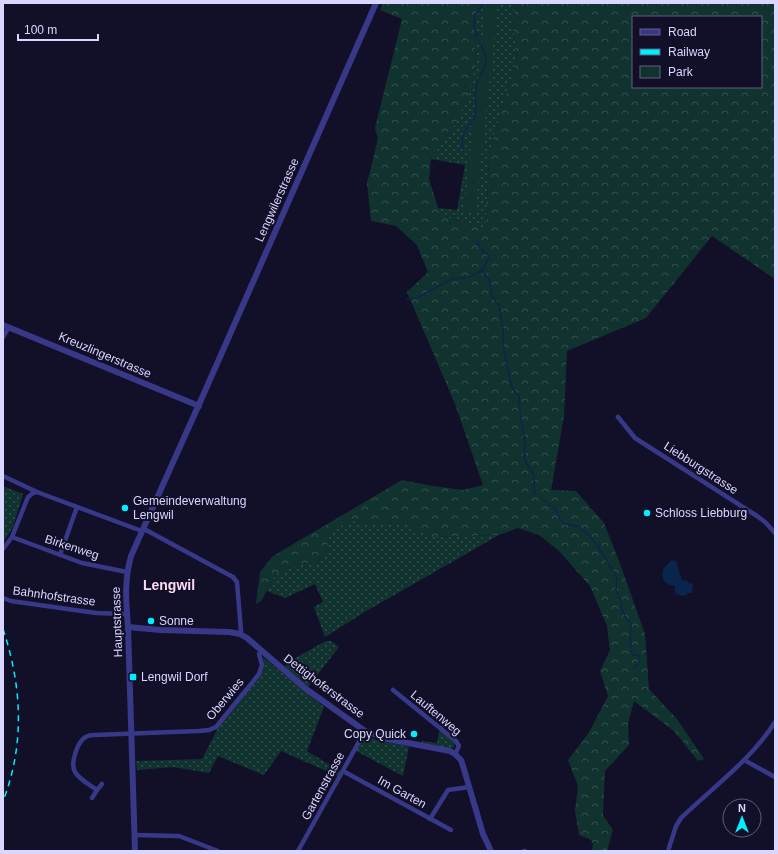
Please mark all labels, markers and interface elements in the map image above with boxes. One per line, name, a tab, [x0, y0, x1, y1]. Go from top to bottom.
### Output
scale bar	[18, 16, 98, 42]
legend	[632, 16, 762, 88]
text: 100 m	[24, 23, 57, 37]
text: Road	[668, 25, 697, 39]
text: Railway	[668, 45, 710, 59]
text: Park	[668, 65, 694, 79]
street label: Lengwilerstrasse	[252, 156, 302, 244]
street label: Kreuzlingerstrasse	[57, 329, 154, 381]
street label: Liebburgstrasse	[661, 439, 741, 497]
place label: Gemeindeverwaltung Lengwil	[133, 494, 246, 522]
marker: Gemeindeverwaltung Lengwil	[120, 503, 130, 513]
place label: Schloss Liebburg	[655, 506, 747, 520]
marker: Schloss Liebburg	[642, 508, 652, 518]
street label: Birkenweg	[43, 532, 101, 562]
district label: Lengwil	[143, 577, 195, 593]
street label: Bahnhofstrasse	[12, 583, 97, 609]
street label: Hauptstrasse	[109, 586, 125, 658]
place label: Sonne	[159, 614, 194, 628]
marker: Sonne	[146, 616, 156, 626]
street label: Dettighoferstrasse	[281, 651, 367, 721]
place label: Lengwil Dorf	[141, 670, 208, 684]
marker: Lengwil Dorf	[128, 672, 138, 682]
street label: Oberwies	[203, 675, 247, 723]
street label: Lauftenweg	[408, 688, 464, 738]
place label: Copy Quick	[344, 727, 407, 741]
marker: Copy Quick	[409, 729, 419, 739]
street label: Gartenstrasse	[299, 749, 348, 822]
street label: Im Garten	[375, 773, 429, 811]
north arrow	[722, 798, 762, 838]
text: N	[738, 802, 746, 814]

